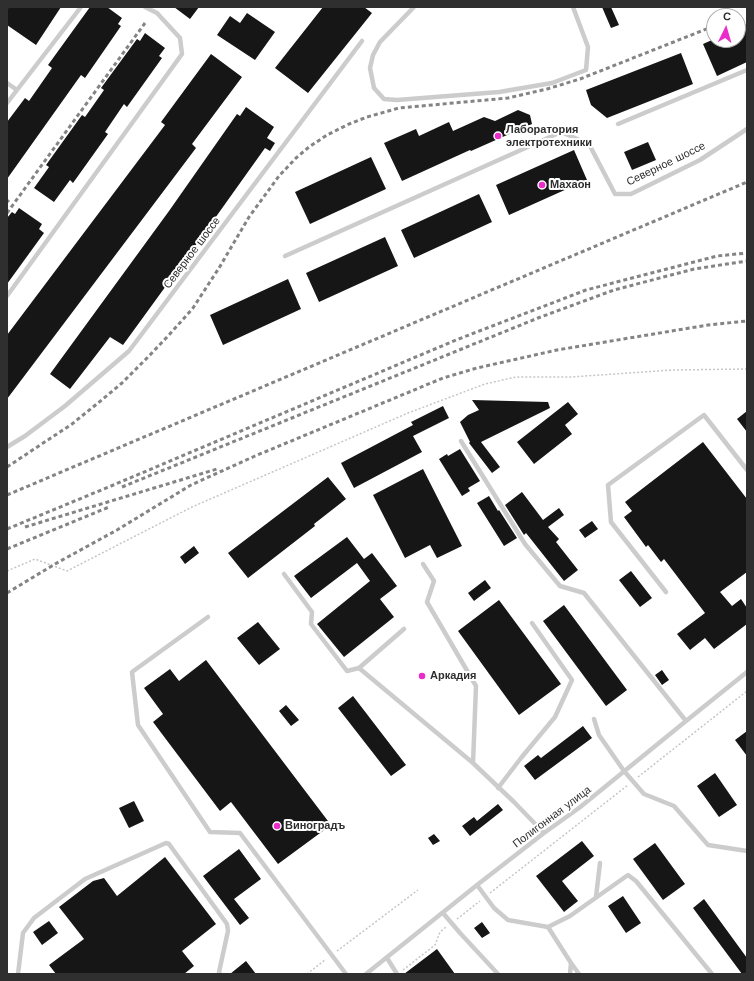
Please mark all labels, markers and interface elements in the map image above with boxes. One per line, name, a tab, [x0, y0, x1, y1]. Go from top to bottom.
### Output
north arrow	[706, 8, 746, 48]
text: С	[722, 10, 732, 23]
place label: Лаборатория электротехники	[506, 123, 592, 149]
marker: Лаборатория электротехники	[493, 131, 503, 141]
street label: Северное шоссе	[624, 139, 708, 189]
place label: Махаон	[550, 178, 591, 192]
marker: Махаон	[537, 180, 547, 190]
street label: Северное шоссе	[161, 215, 223, 291]
place label: Аркадия	[430, 669, 476, 683]
marker: Аркадия	[417, 671, 427, 681]
street label: Полигонная улица	[510, 783, 594, 851]
place label: Виноградъ	[285, 819, 345, 833]
marker: Виноградъ	[272, 821, 282, 831]

